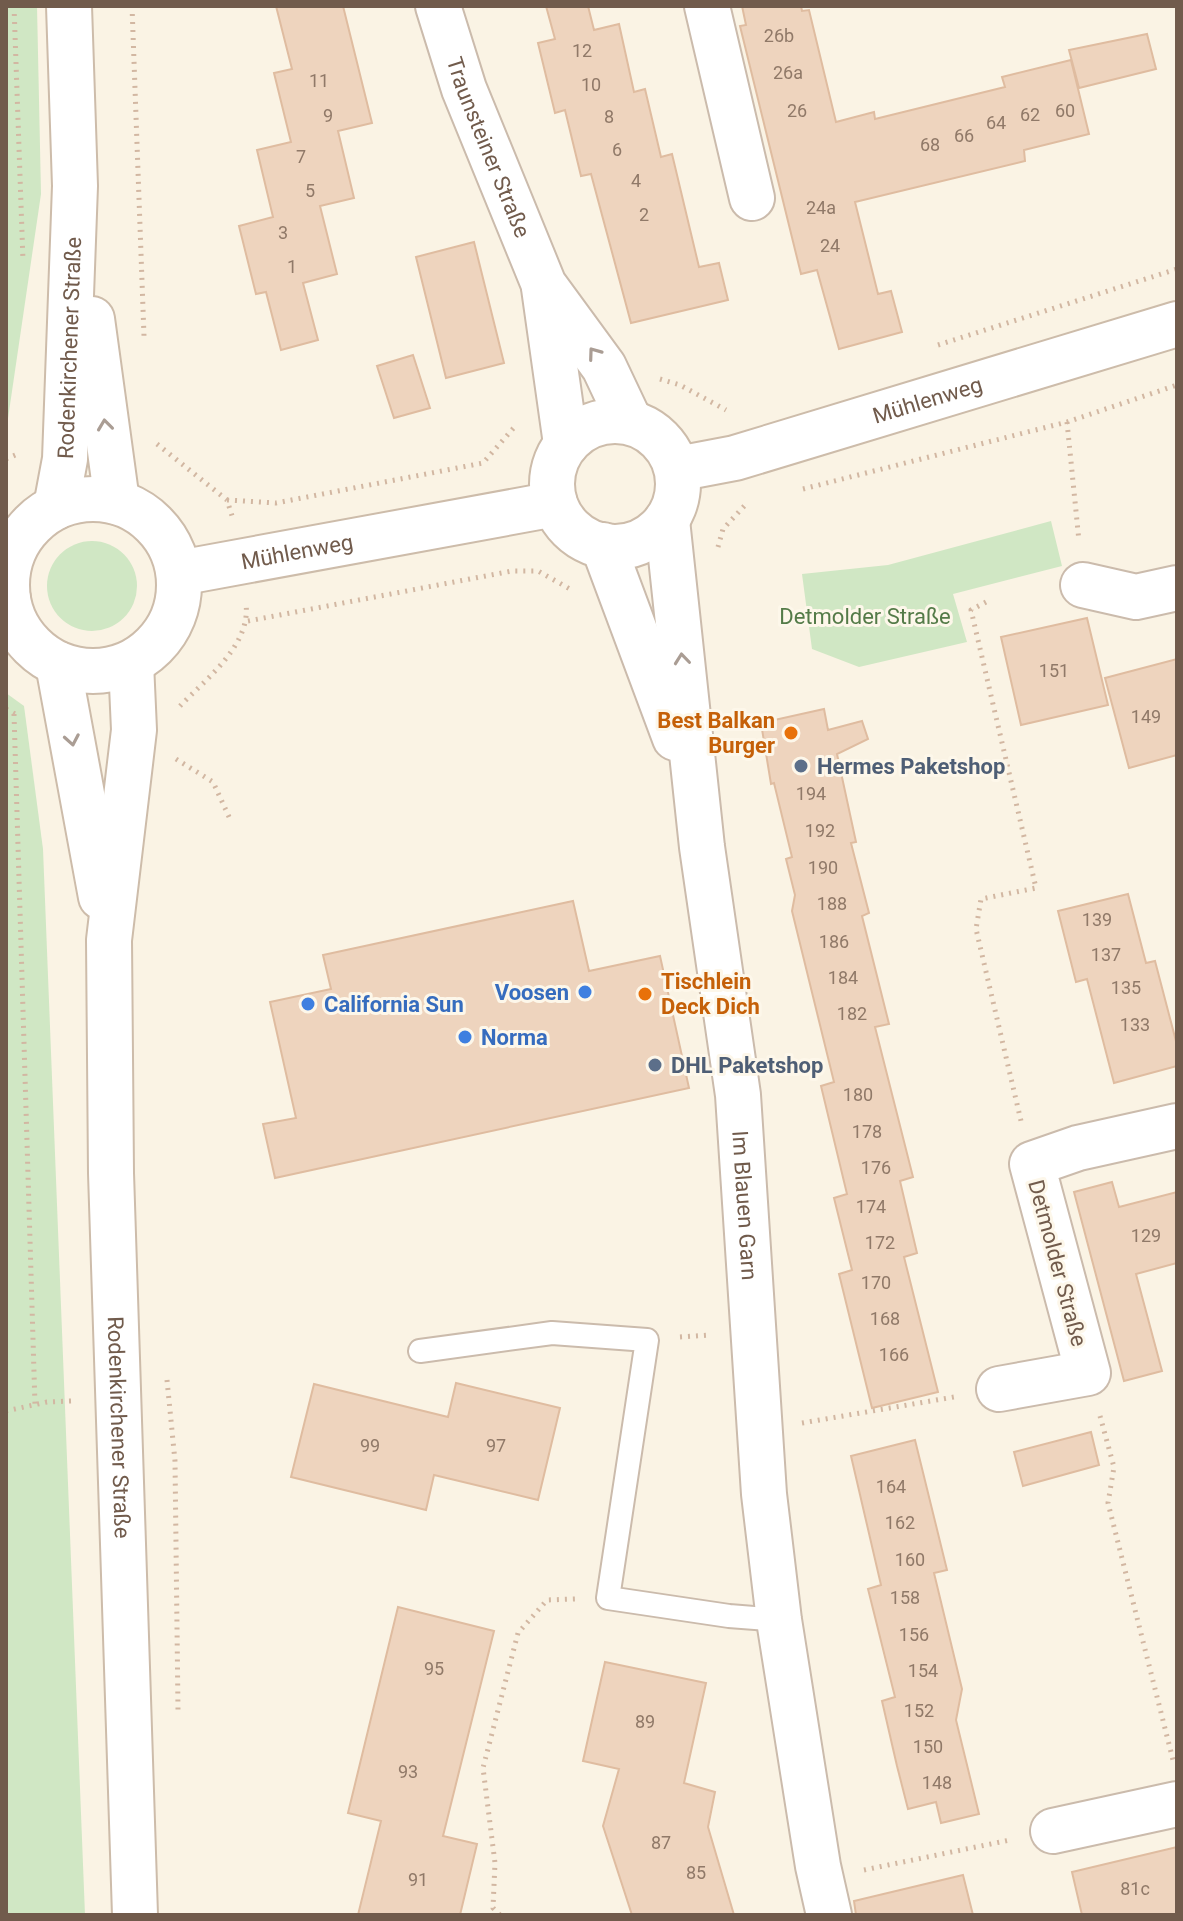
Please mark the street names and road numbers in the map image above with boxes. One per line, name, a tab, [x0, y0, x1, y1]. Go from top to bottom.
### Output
street label: Traunsteiner Straße	[442, 54, 535, 241]
street label: Rodenkirchener Straße	[53, 236, 86, 459]
street label: Mühlenweg	[870, 372, 985, 429]
street label: Mühlenweg	[239, 529, 355, 574]
street label: Im Blauen Garn	[727, 1130, 762, 1281]
street label: Detmolder Straße	[1023, 1177, 1092, 1349]
street label: Rodenkirchener Straße	[103, 1316, 135, 1539]

